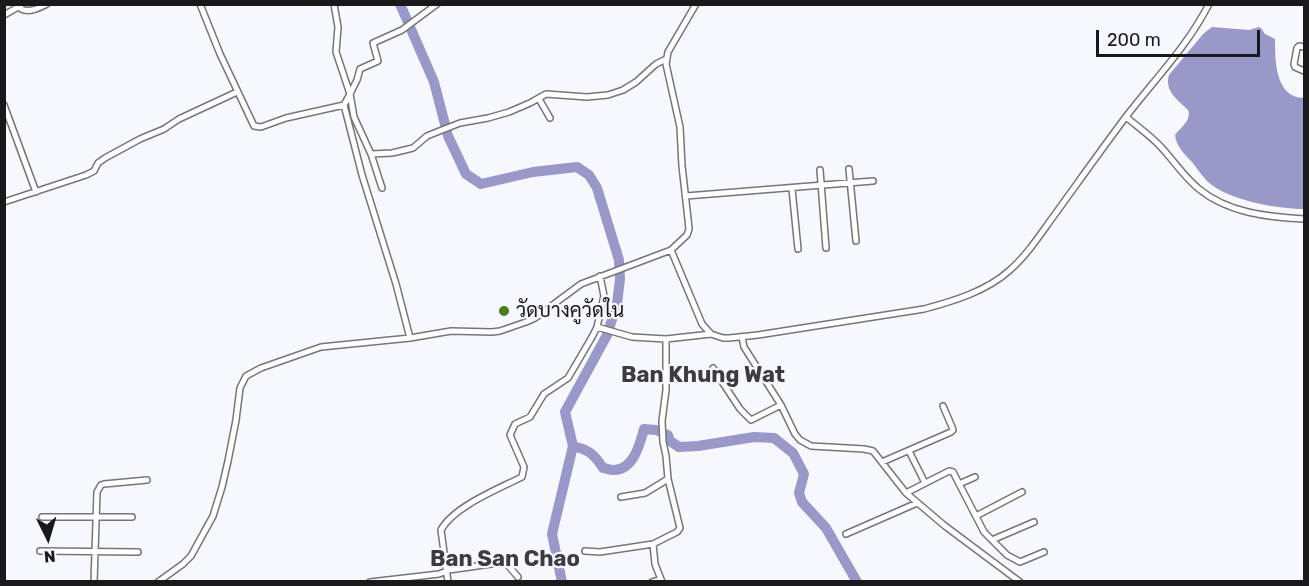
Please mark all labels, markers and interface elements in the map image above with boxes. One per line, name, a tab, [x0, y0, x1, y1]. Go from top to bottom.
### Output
scale bar	[1099, 18, 1262, 56]
text: 200 m	[1107, 29, 1161, 51]
place label: วัดบางคูวัดใน	[516, 299, 624, 323]
marker: วัดบางคูวัดใน	[497, 304, 511, 318]
district label: Ban Khung Wat	[621, 363, 785, 389]
north arrow	[18, 508, 78, 568]
text: N	[43, 546, 56, 566]
district label: Ban San Chao	[430, 547, 580, 573]

